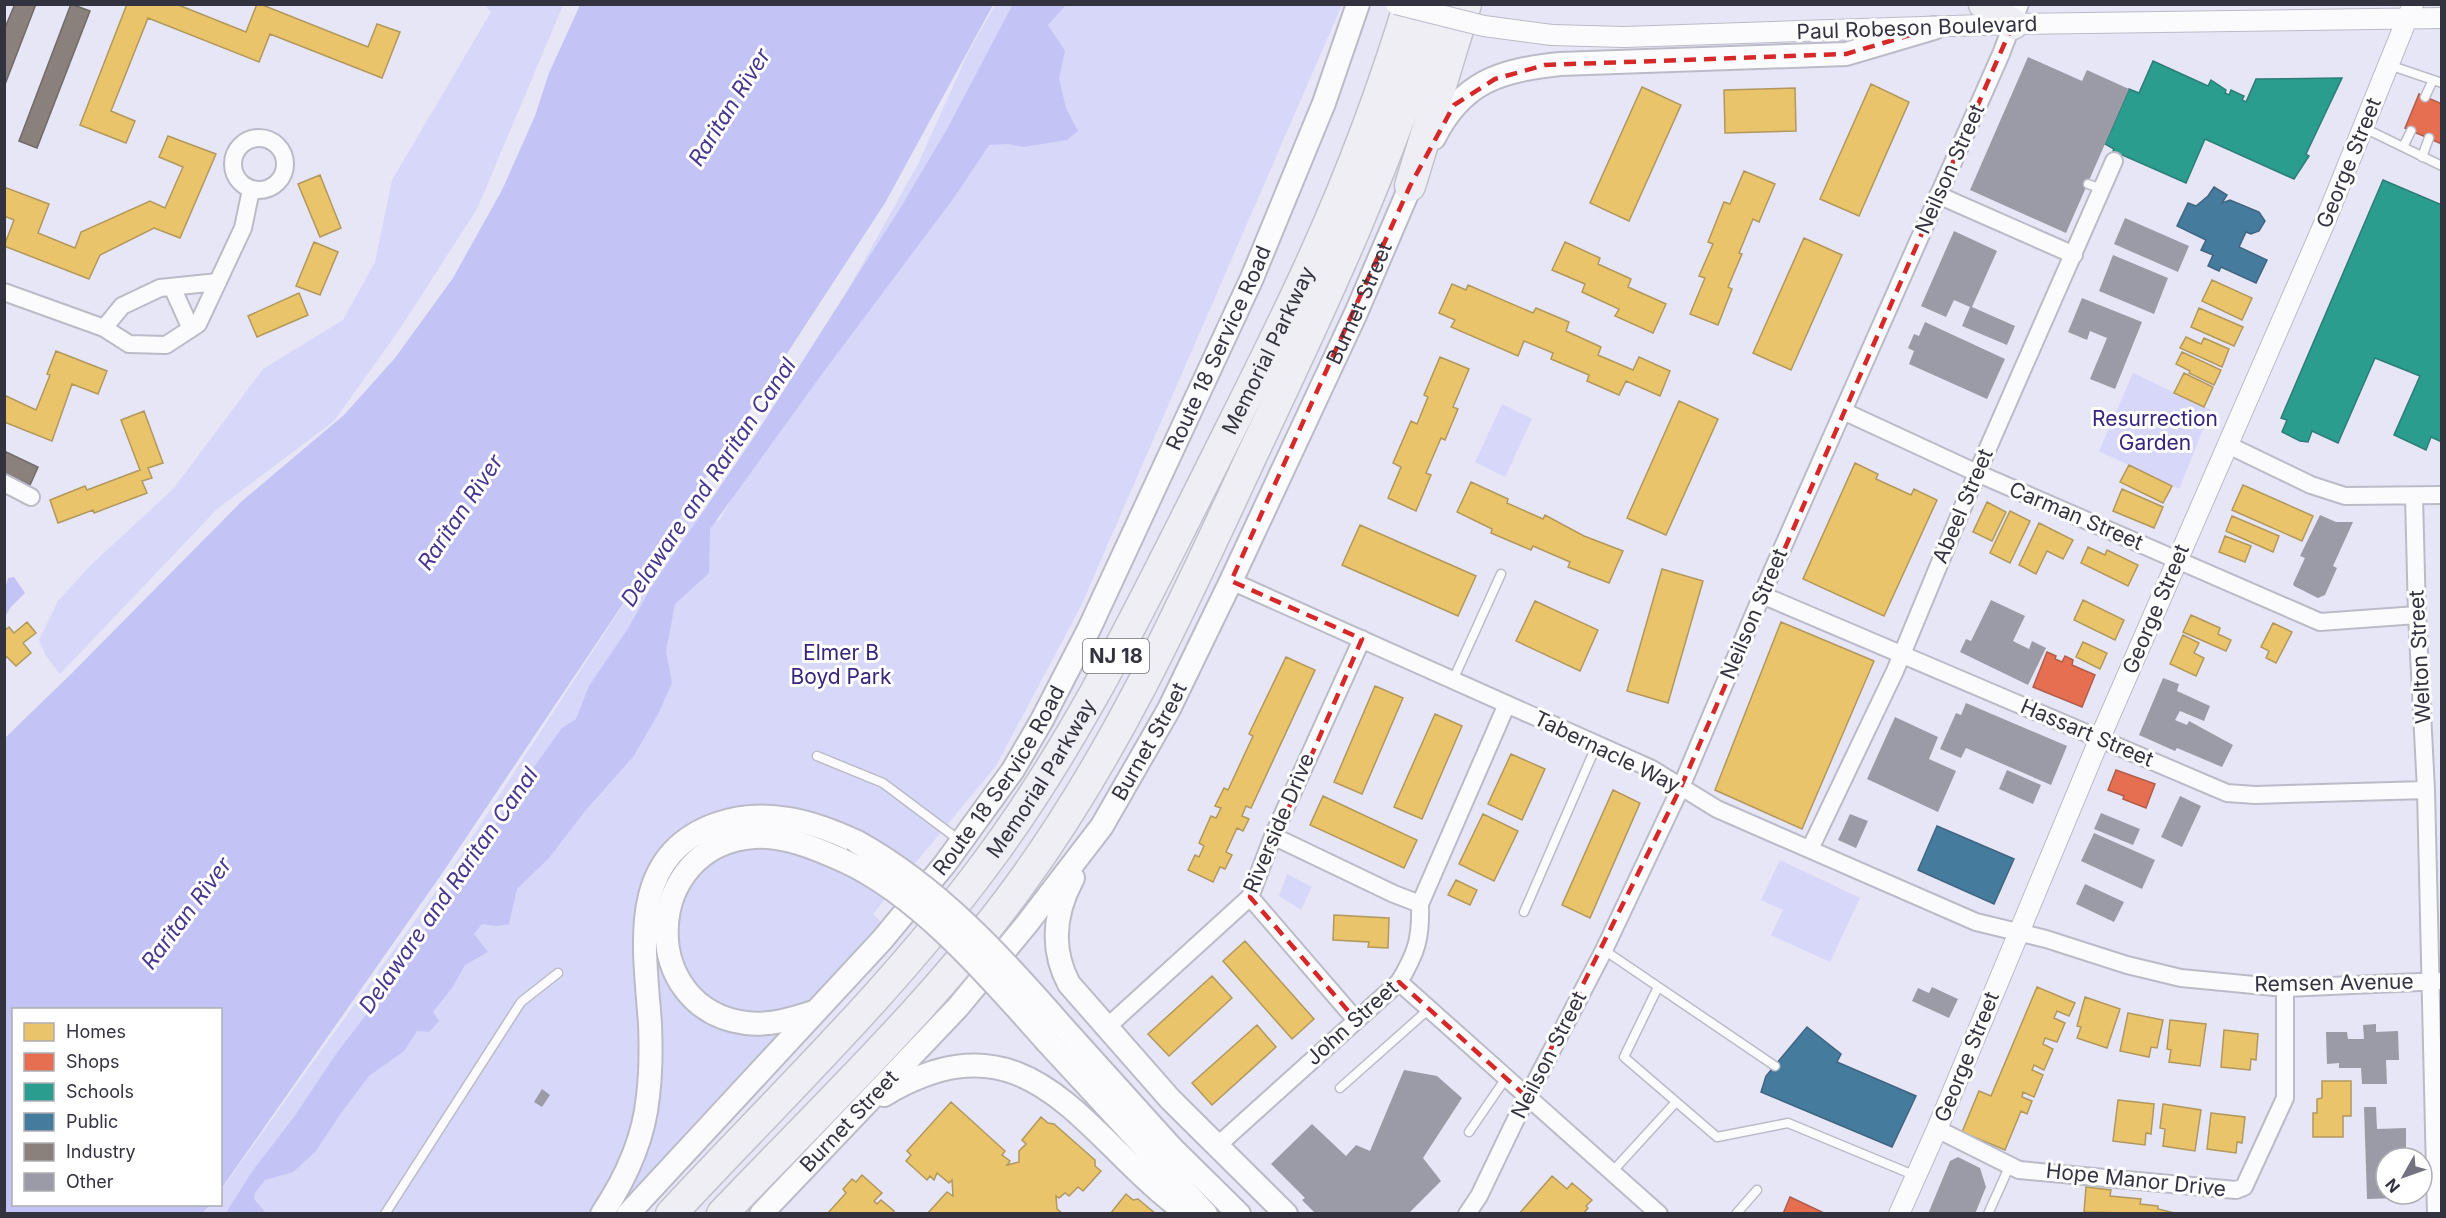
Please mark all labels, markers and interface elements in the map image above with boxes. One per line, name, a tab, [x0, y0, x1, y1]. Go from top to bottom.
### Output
street label: Paul Robeson Boulevard	[1796, 11, 2038, 44]
water label: Raritan River	[683, 43, 776, 170]
street label: George Street	[2311, 94, 2386, 232]
street label: Neilson Street	[1910, 100, 1989, 238]
street label: Burnet Street	[1321, 238, 1397, 368]
street label: Route 18 Service Road	[1161, 242, 1276, 454]
street label: Memorial Parkway	[1217, 262, 1320, 439]
water label: Delaware and Raritan Canal	[615, 352, 801, 611]
park label: Resurrection Garden	[2092, 406, 2218, 455]
street label: Abeel Street	[1927, 445, 1998, 567]
water label: Raritan River	[412, 449, 508, 575]
street label: Carman Street	[2005, 476, 2147, 555]
street label: George Street	[2117, 540, 2194, 677]
street label: Neilson Street	[1715, 545, 1792, 683]
street label: Welton Street	[2404, 589, 2435, 725]
road number: NJ 18	[1083, 639, 1149, 673]
park label: Elmer B Boyd Park	[790, 640, 892, 689]
street label: Burnet Street	[1106, 678, 1192, 805]
street label: Route 18 Service Road	[928, 681, 1070, 880]
street label: Hassart Street	[2017, 693, 2157, 772]
street label: Memorial Parkway	[981, 694, 1101, 863]
street label: Tabernacle Way	[1530, 705, 1685, 798]
street label: Riverside Drive	[1238, 749, 1319, 896]
water label: Delaware and Raritan Canal	[353, 762, 543, 1018]
water label: Raritan River	[135, 851, 237, 974]
street label: Remsen Avenue	[2254, 969, 2414, 996]
street label: John Street	[1301, 975, 1403, 1070]
street label: Neilson Street	[1506, 987, 1591, 1123]
street label: George Street	[1929, 988, 2004, 1126]
legend	[12, 1008, 222, 1206]
text: Homes	[66, 1021, 126, 1042]
text: Shops	[66, 1051, 120, 1072]
street label: Burnet Street	[795, 1065, 903, 1177]
text: Schools	[66, 1081, 134, 1102]
text: Public	[66, 1111, 118, 1132]
text: Industry	[66, 1141, 136, 1162]
north arrow	[2374, 1146, 2434, 1206]
street label: Hope Manor Drive	[2045, 1158, 2227, 1201]
text: Other	[66, 1171, 114, 1192]
text: N	[2381, 1175, 2404, 1197]

